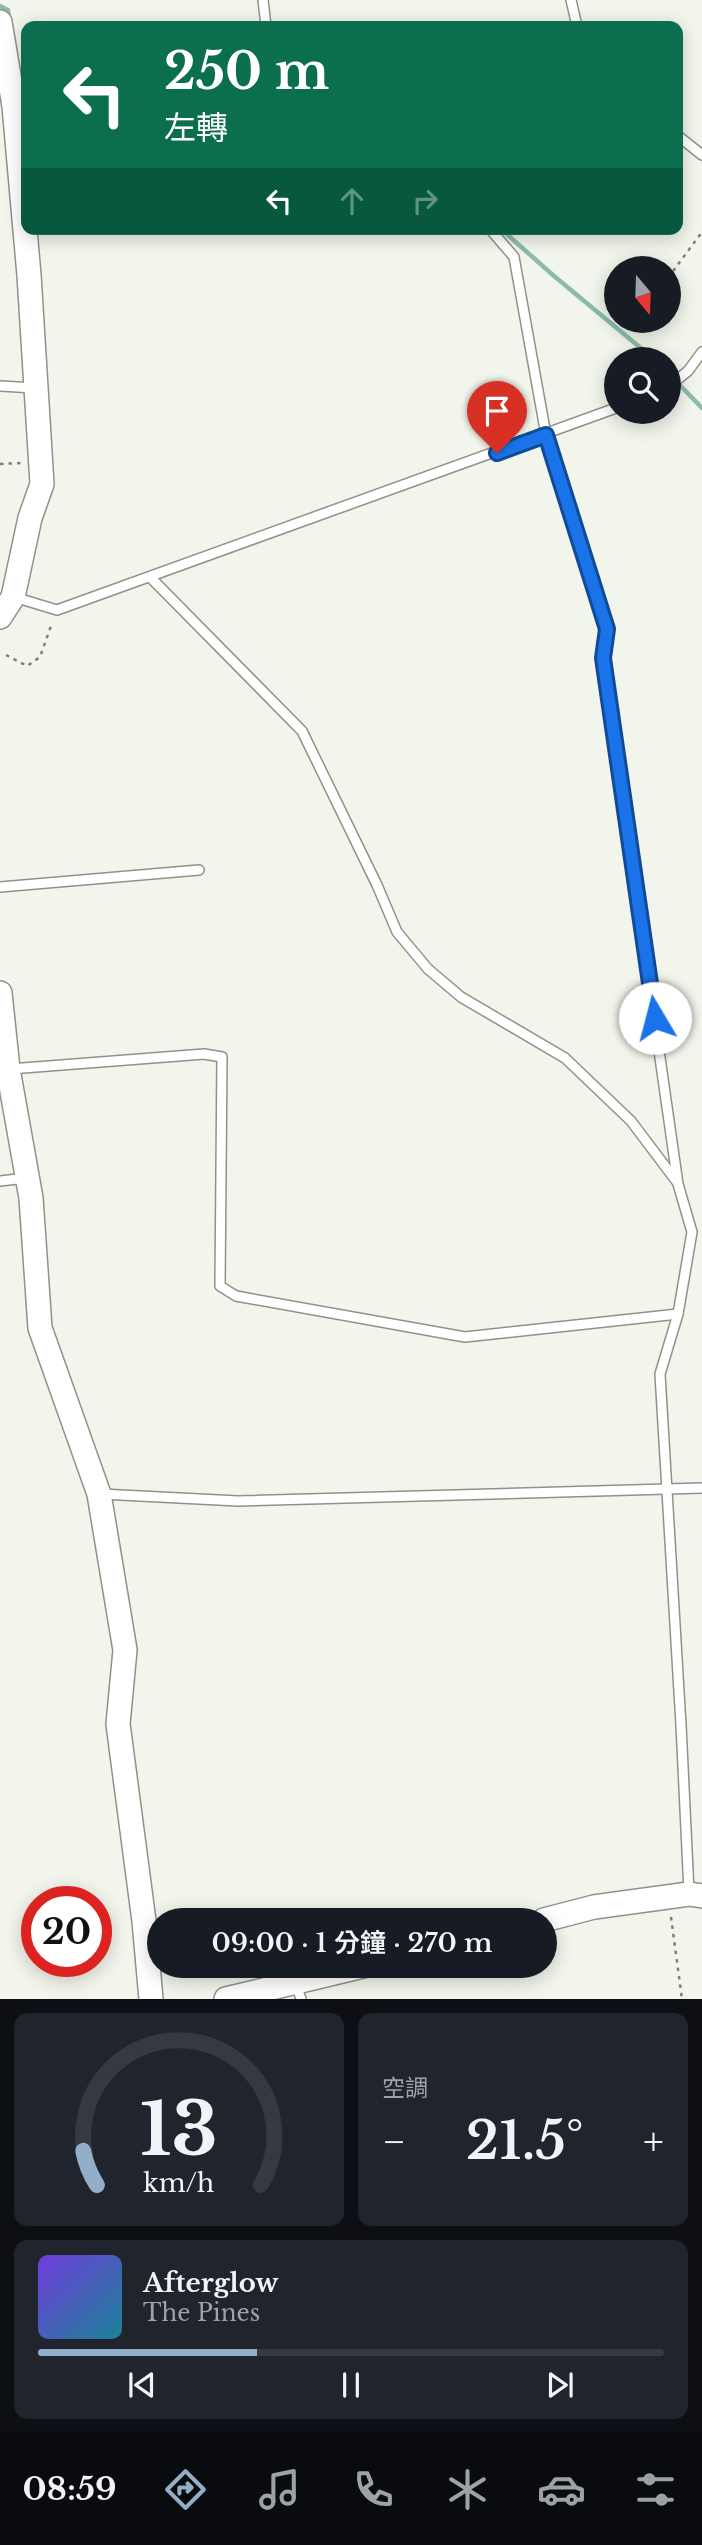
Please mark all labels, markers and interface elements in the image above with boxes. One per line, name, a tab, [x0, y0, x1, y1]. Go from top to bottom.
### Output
text: 250 m	[164, 41, 329, 102]
icon: left	[49, 49, 140, 140]
text: 左轉	[164, 108, 228, 148]
icon: left	[260, 182, 298, 220]
icon: ahead	[333, 182, 371, 220]
icon: right	[406, 182, 444, 220]
north arrow	[604, 256, 681, 332]
map controls	[604, 256, 681, 424]
button: search	[604, 347, 681, 424]
pin	[467, 381, 527, 453]
icon: arrive	[478, 392, 516, 430]
position arrow	[618, 981, 692, 1055]
speed limit sign: 20	[21, 1886, 112, 1977]
text: 09:00 · 1 分鐘 · 270 m	[212, 1927, 492, 1959]
text: 空調	[382, 2074, 428, 2102]
text: 13	[140, 2085, 218, 2176]
text: 21.5°	[466, 2109, 583, 2173]
text: −	[382, 2118, 406, 2165]
text: +	[643, 2118, 664, 2165]
text: km/h	[144, 2168, 214, 2199]
text: Afterglow	[143, 2267, 279, 2299]
text: The Pines	[143, 2299, 260, 2327]
icon: previous	[123, 2366, 161, 2404]
icon: pause	[332, 2366, 370, 2404]
icon: next	[541, 2366, 579, 2404]
icon: directions	[161, 2465, 210, 2514]
icon: music	[255, 2465, 304, 2514]
icon: phone	[349, 2465, 398, 2514]
icon: climate	[443, 2465, 492, 2514]
icon: car	[537, 2465, 586, 2514]
icon: filters	[631, 2465, 680, 2514]
text: 08:59	[22, 2469, 117, 2509]

